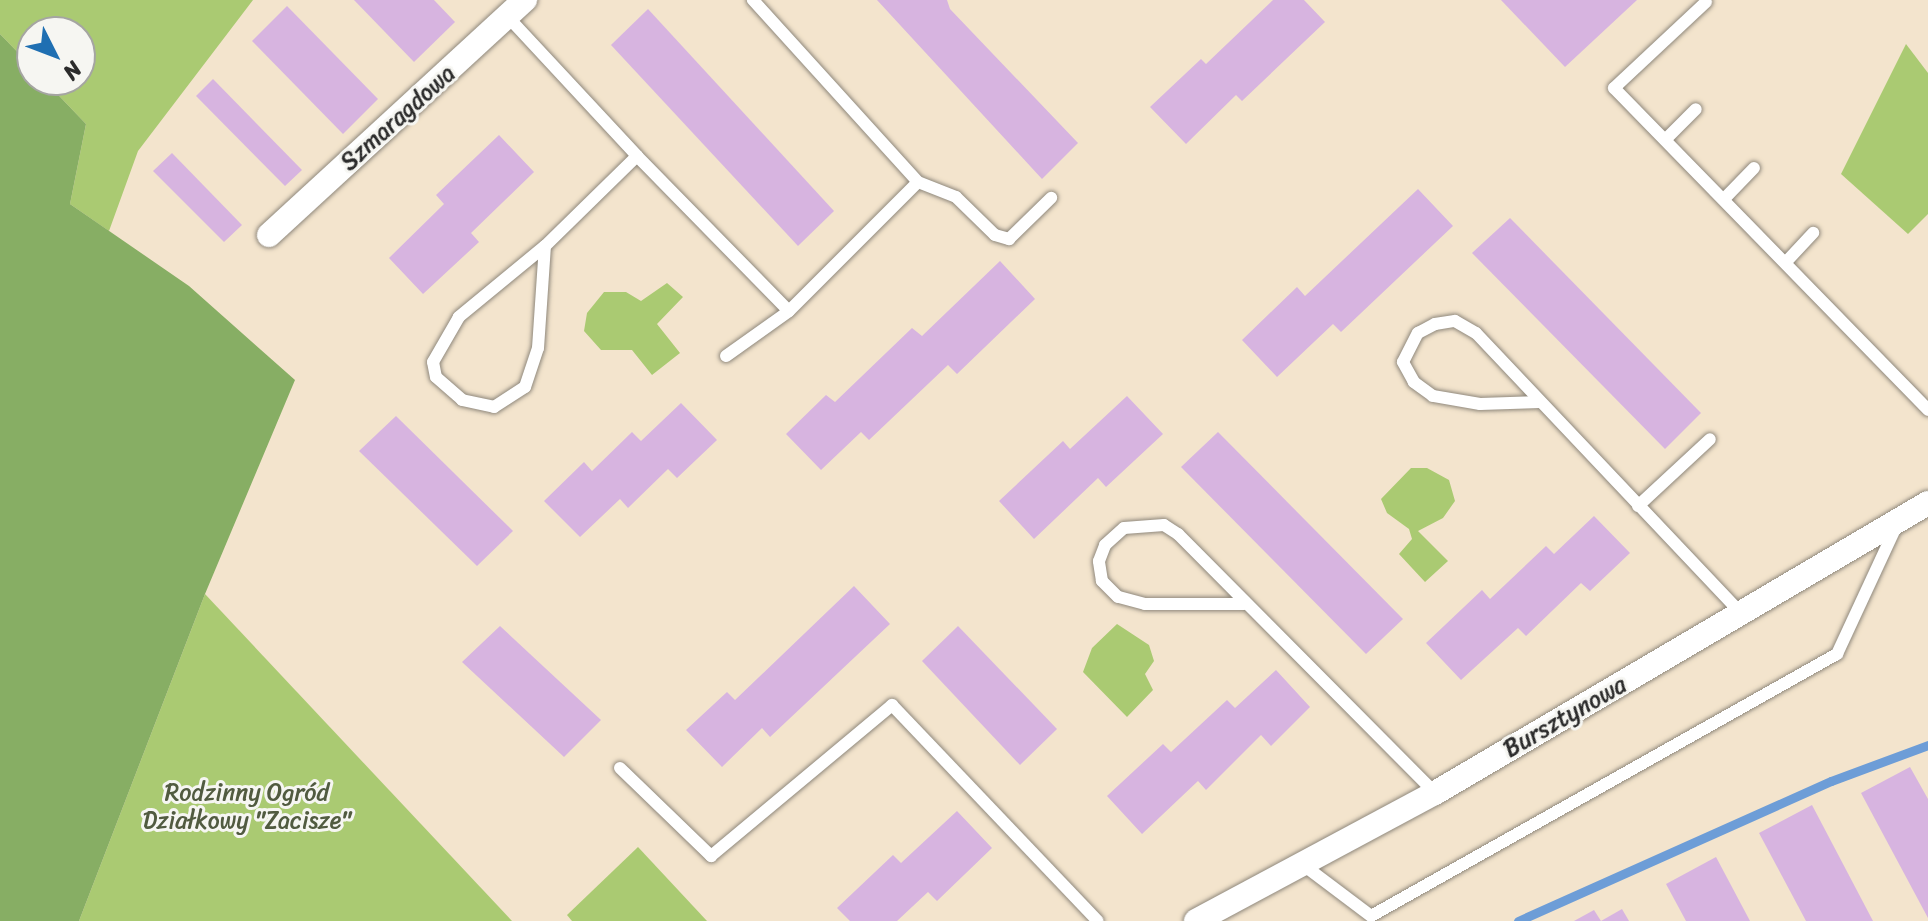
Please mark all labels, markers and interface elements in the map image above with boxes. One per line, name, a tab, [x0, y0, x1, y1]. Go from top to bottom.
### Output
north arrow	[16, 16, 96, 96]
text: N	[53, 52, 92, 90]
street label: Szmaragdowa	[335, 59, 461, 177]
street label: Bursztynowa	[1498, 670, 1632, 764]
park label: Rodzinny Ogród Działkowy "Zacisze"	[142, 779, 352, 835]

